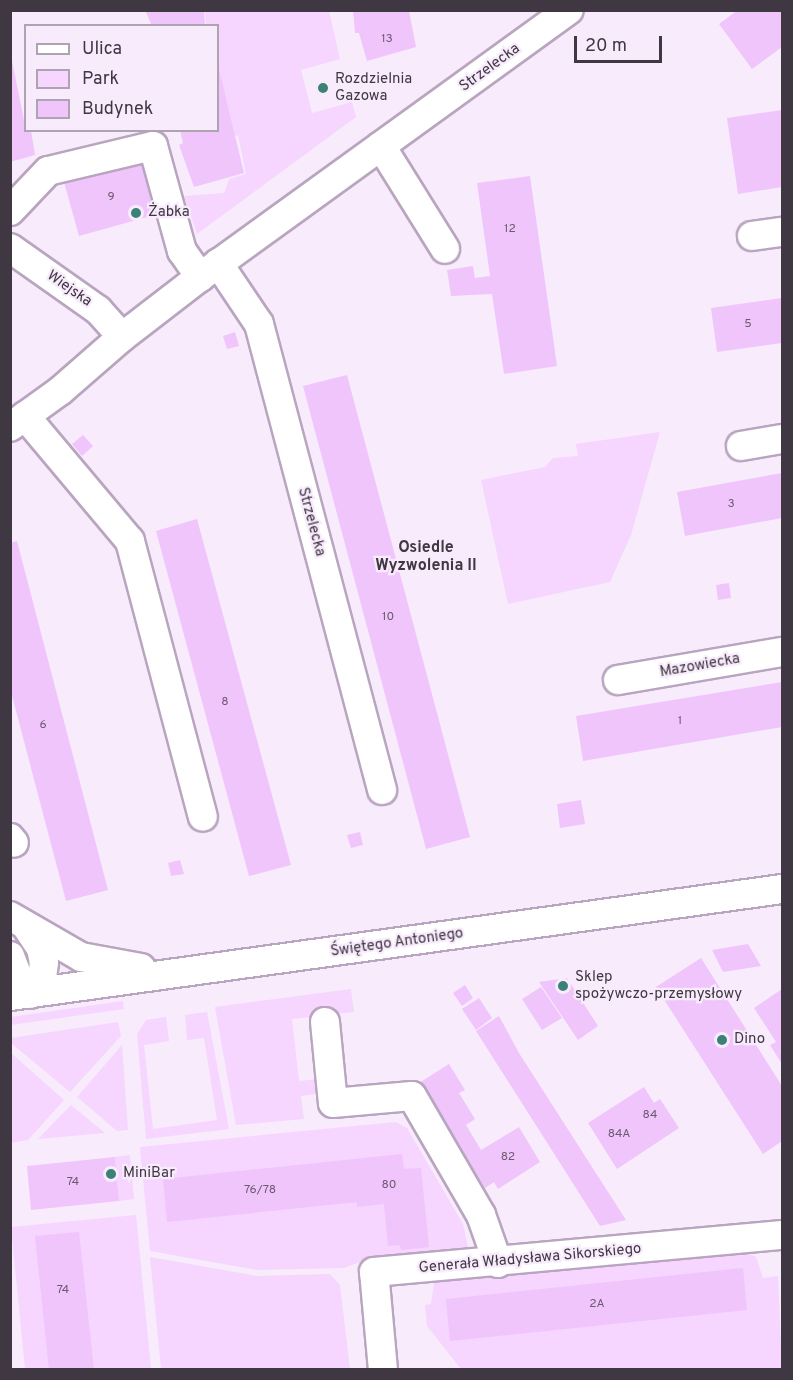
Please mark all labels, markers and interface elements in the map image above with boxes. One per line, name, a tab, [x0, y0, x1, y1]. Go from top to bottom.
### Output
legend	[24, 24, 219, 132]
scale bar	[577, 24, 666, 62]
house number: 13	[381, 33, 393, 47]
text: 20 m	[585, 35, 627, 58]
text: Ulica	[82, 38, 122, 61]
street label: Strzelecka	[456, 40, 524, 96]
text: Park	[82, 68, 119, 91]
place label: Rozdzielnia Gazowa	[335, 70, 412, 105]
marker: Rozdzielnia Gazowa	[316, 81, 330, 95]
text: Budynek	[82, 98, 153, 121]
house number: 9	[107, 191, 115, 205]
place label: Żabka	[148, 204, 190, 222]
marker: Żabka	[129, 206, 143, 220]
house number: 12	[504, 223, 516, 237]
street label: Wiejska	[43, 267, 95, 311]
house number: 5	[744, 318, 752, 332]
street label: Strzelecka	[293, 486, 329, 558]
house number: 3	[727, 498, 735, 512]
district label: Osiedle Wyzwolenia II	[375, 538, 477, 576]
house number: 10	[382, 611, 394, 625]
street label: Mazowiecka	[659, 650, 741, 682]
house number: 8	[221, 696, 229, 710]
house number: 1	[678, 715, 682, 729]
house number: 6	[39, 719, 47, 733]
street label: Świętego Antoniego	[329, 925, 465, 961]
place label: Sklep spożywczo-przemysłowy	[575, 968, 742, 1003]
marker: Sklep spożywczo-przemysłowy	[556, 979, 570, 993]
place label: Dino	[734, 1031, 765, 1049]
marker: Dino	[715, 1033, 729, 1047]
house number: 84	[643, 1109, 657, 1123]
house number: 84A	[608, 1128, 630, 1142]
house number: 82	[501, 1151, 515, 1165]
place label: MiniBar	[123, 1165, 175, 1183]
marker: MiniBar	[104, 1167, 118, 1181]
house number: 74	[67, 1176, 79, 1190]
house number: 80	[382, 1179, 396, 1193]
house number: 76/78	[244, 1184, 276, 1198]
street label: Generała Władysława Sikorskiego	[418, 1240, 642, 1278]
house number: 74	[57, 1284, 69, 1298]
house number: 2A	[589, 1298, 605, 1312]

